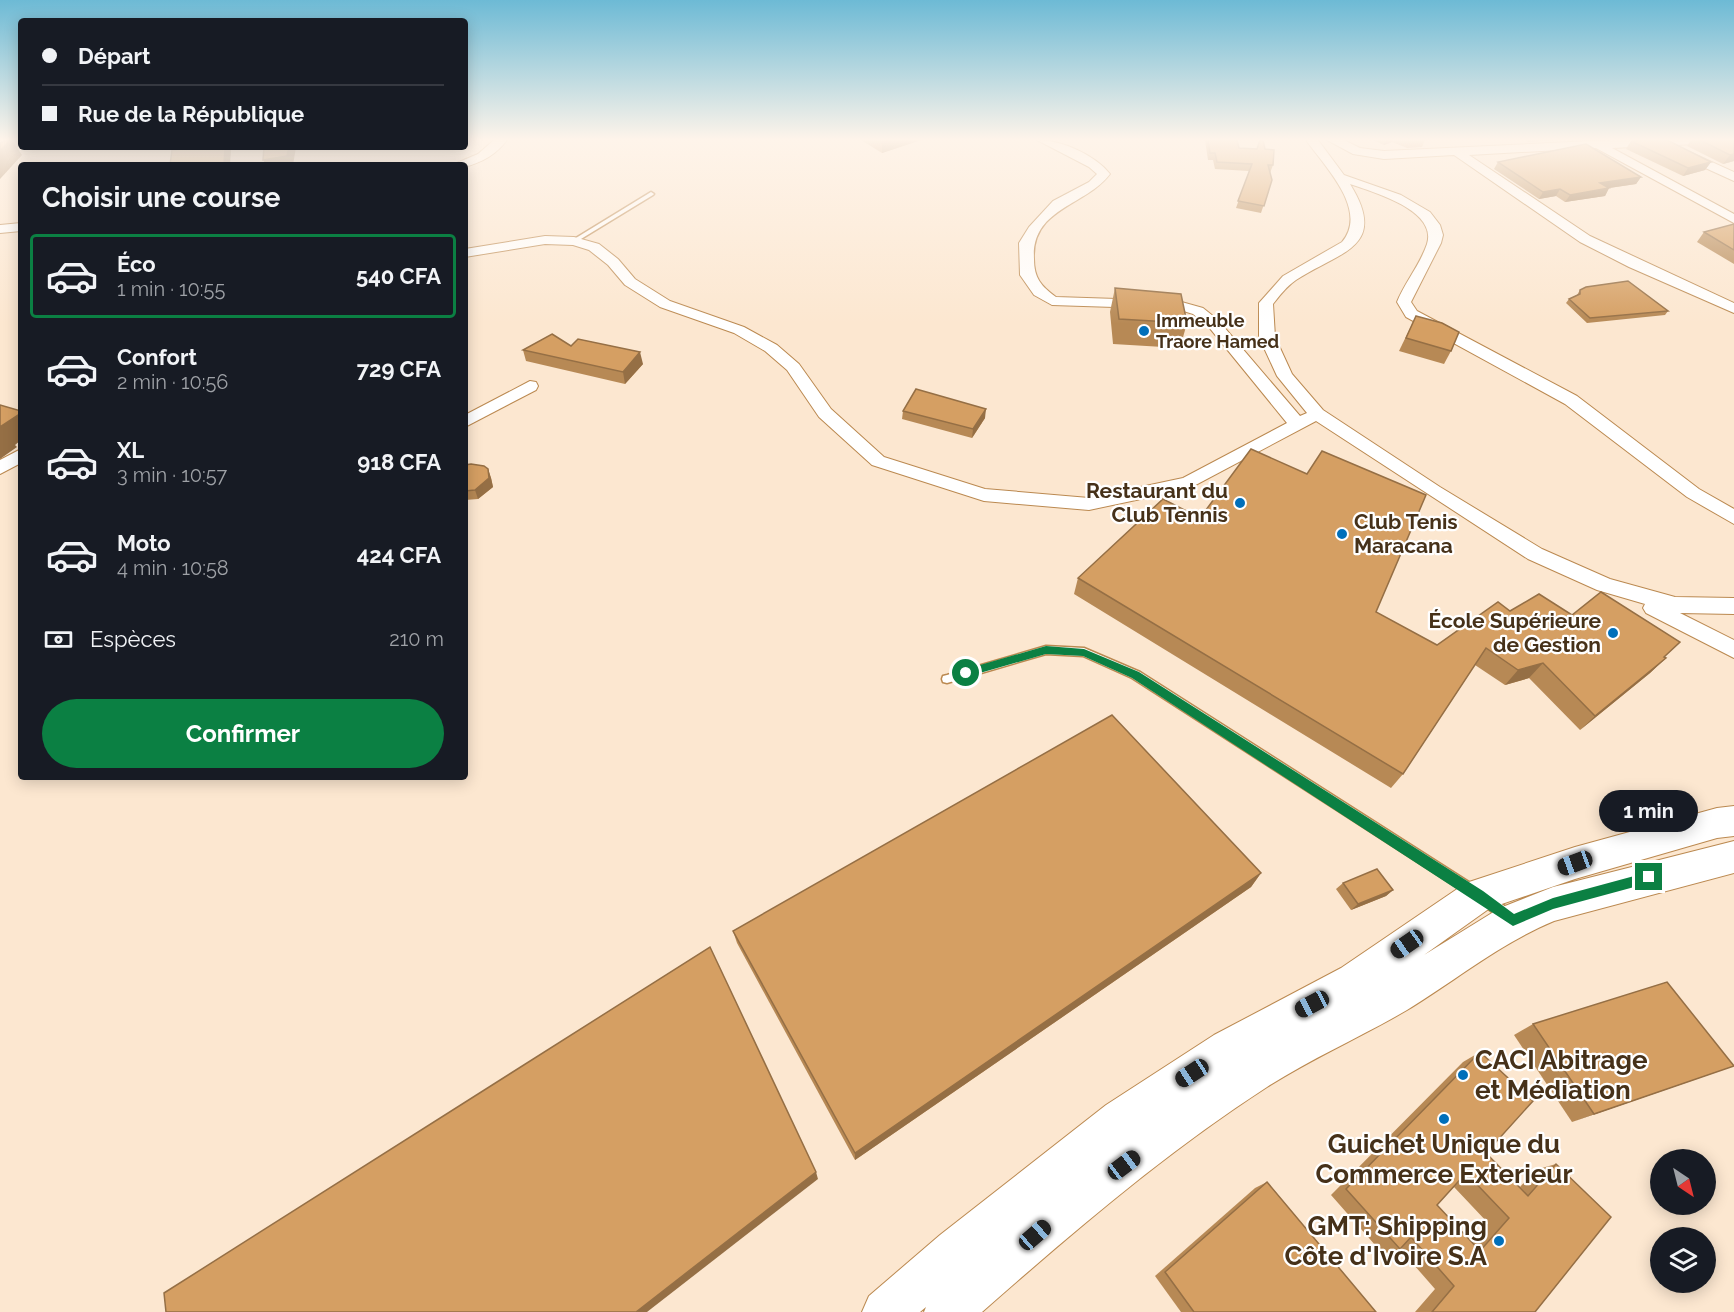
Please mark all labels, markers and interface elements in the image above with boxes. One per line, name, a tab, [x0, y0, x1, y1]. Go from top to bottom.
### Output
text: Départ	[78, 43, 150, 69]
text: Rue de la République	[78, 101, 304, 127]
text: Choisir une course	[42, 182, 280, 213]
icon: car	[45, 249, 99, 303]
text: Éco	[117, 251, 156, 277]
text: 540 CFA	[356, 263, 441, 289]
text: 1 min · 10:55	[117, 277, 225, 301]
place label: Immeuble Traore Hamed	[1156, 310, 1279, 352]
marker: Immeuble Traore Hamed	[1137, 324, 1151, 338]
icon: car	[45, 342, 99, 396]
text: Confort	[117, 344, 197, 370]
text: 729 CFA	[357, 356, 441, 382]
text: 2 min · 10:56	[117, 370, 228, 394]
icon: car	[45, 435, 99, 489]
text: XL	[117, 437, 144, 463]
text: 918 CFA	[357, 449, 441, 475]
text: 3 min · 10:57	[117, 463, 227, 487]
place label: Restaurant du Club Tennis	[1086, 478, 1228, 527]
marker: Restaurant du Club Tennis	[1233, 496, 1247, 510]
place label: Club Tenis Maracana	[1354, 509, 1458, 558]
marker: Club Tenis Maracana	[1335, 527, 1349, 541]
icon: car	[45, 528, 99, 582]
text: Moto	[117, 530, 171, 556]
text: 424 CFA	[357, 542, 441, 568]
text: 4 min · 10:58	[117, 556, 229, 580]
place label: École Supérieure de Gestion	[1429, 608, 1601, 657]
icon: cash	[42, 623, 75, 656]
text: Espèces	[90, 626, 176, 652]
marker: École Supérieure de Gestion	[1606, 626, 1620, 640]
text: 210 m	[389, 627, 444, 651]
route start	[952, 659, 979, 686]
button: Confirmer	[42, 699, 444, 768]
callout: 1 min	[1600, 790, 1698, 832]
text: 1 min	[1623, 799, 1674, 823]
car	[1555, 848, 1595, 878]
route end	[1635, 863, 1662, 890]
car	[1387, 926, 1427, 962]
car	[1292, 988, 1332, 1020]
place label: CACI Abitrage et Médiation	[1475, 1045, 1648, 1105]
car	[1172, 1056, 1212, 1090]
marker: CACI Abitrage et Médiation	[1456, 1068, 1470, 1082]
marker: Guichet Unique du Commerce Exterieur	[1437, 1112, 1451, 1126]
place label: Guichet Unique du Commerce Exterieur	[1316, 1129, 1572, 1189]
car	[1104, 1147, 1144, 1183]
north arrow	[1650, 1149, 1716, 1215]
map controls	[1650, 1149, 1716, 1293]
place label: GMT: Shipping Côte d'Ivoire S.A	[1285, 1211, 1488, 1271]
car	[1016, 1216, 1054, 1254]
button: layers	[1650, 1227, 1716, 1293]
marker: GMT: Shipping Côte d'Ivoire S.A	[1492, 1234, 1506, 1248]

